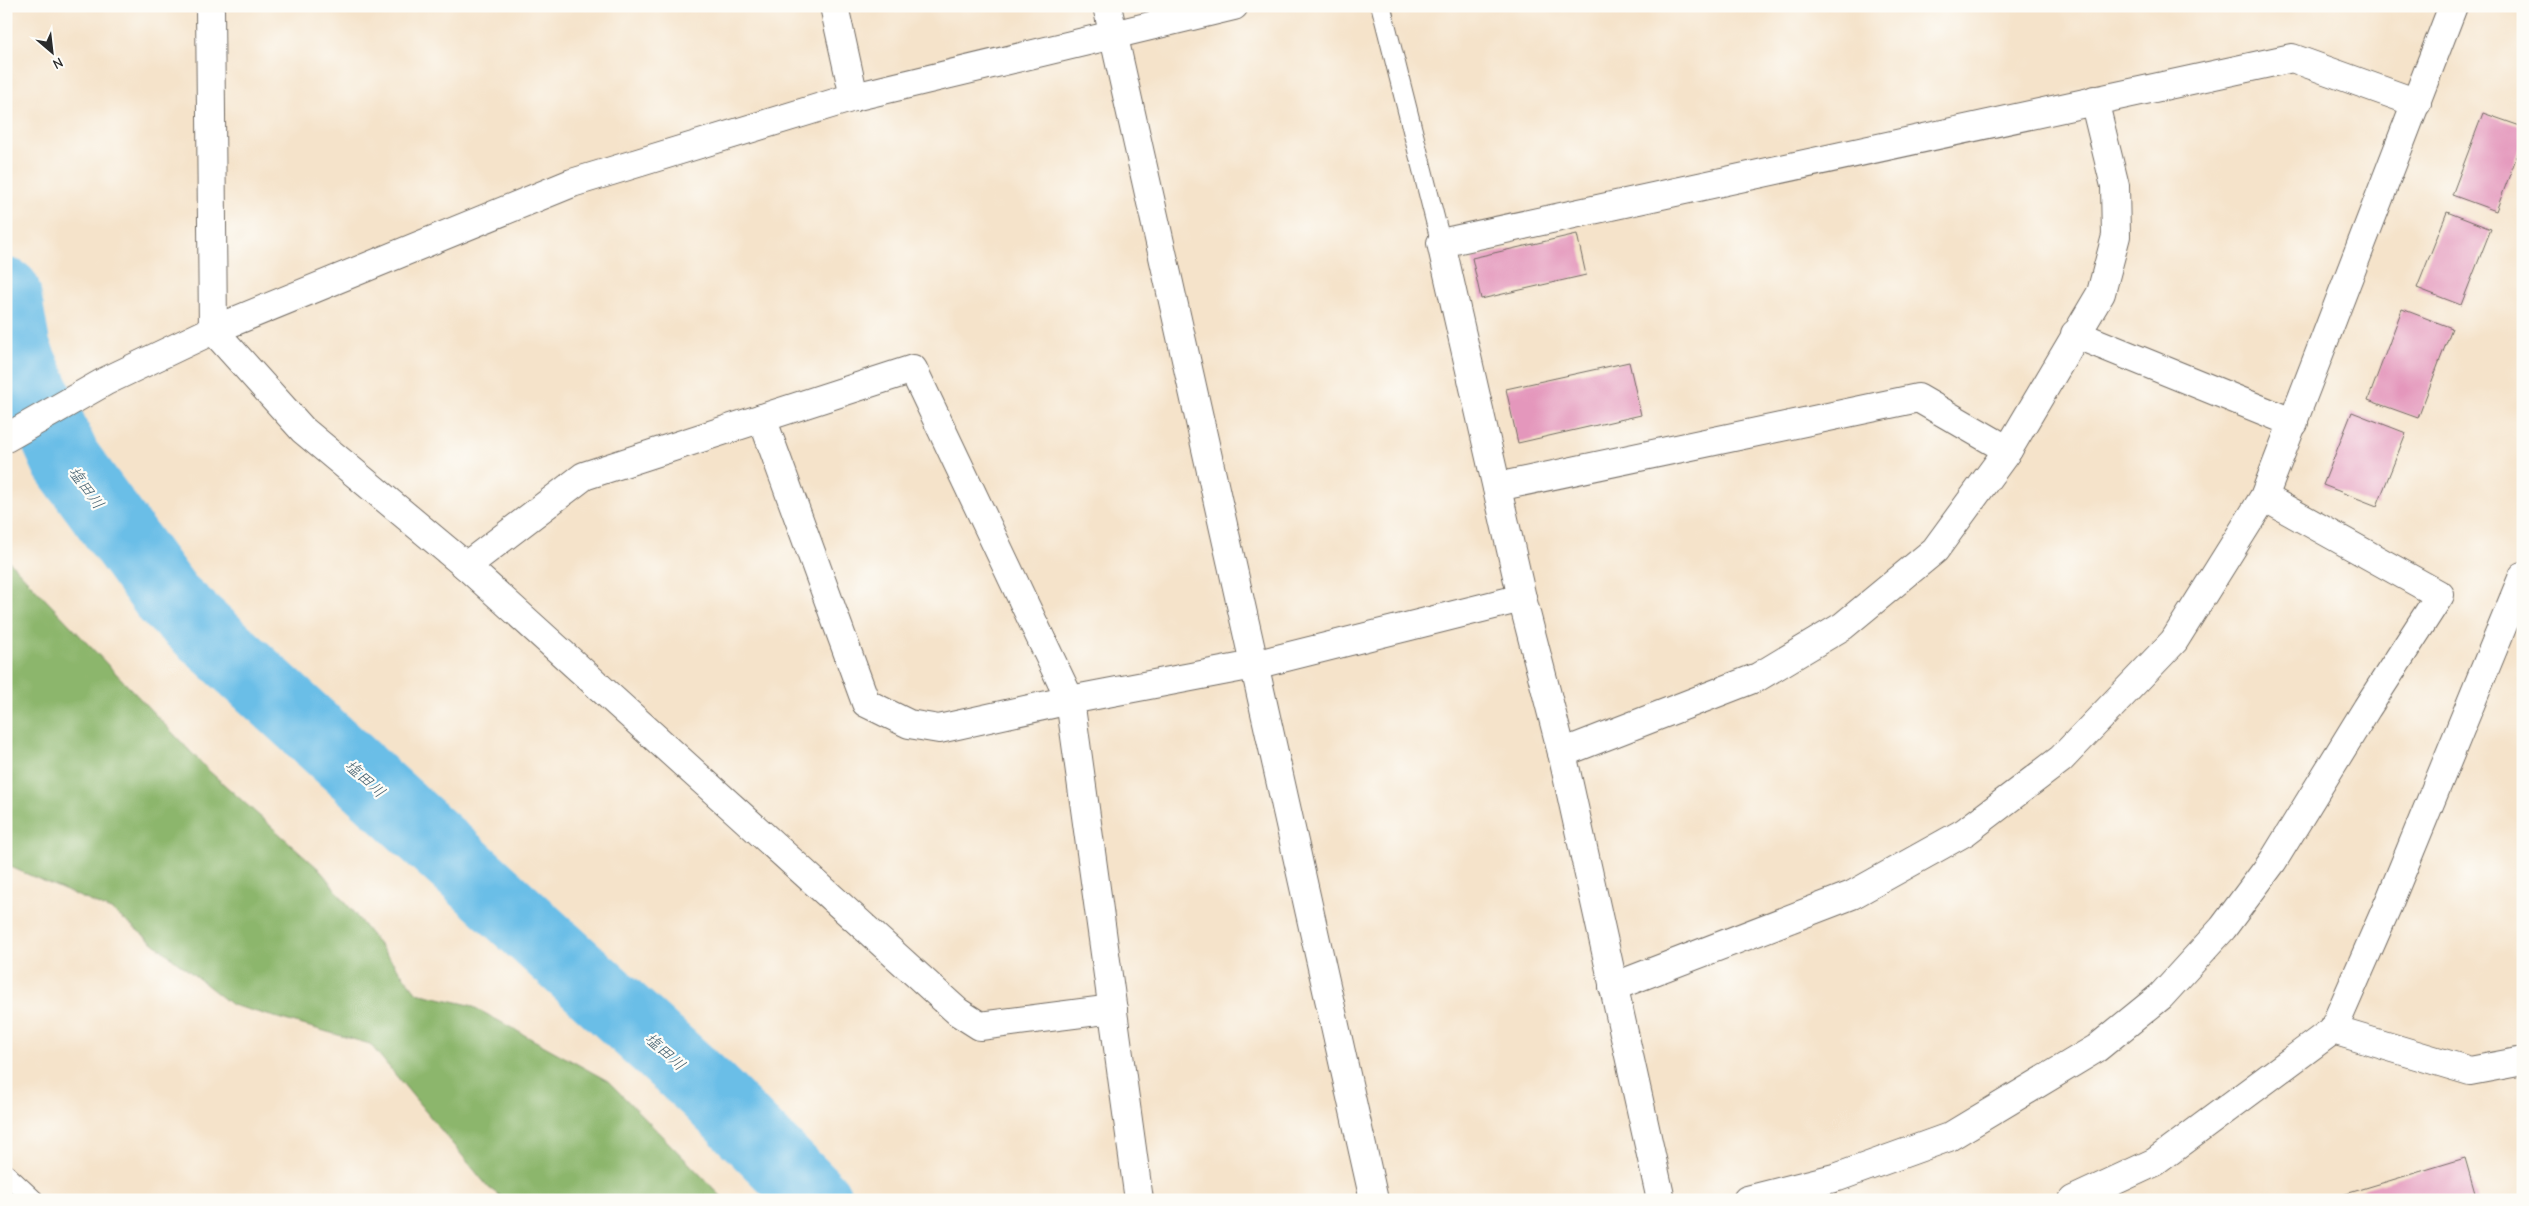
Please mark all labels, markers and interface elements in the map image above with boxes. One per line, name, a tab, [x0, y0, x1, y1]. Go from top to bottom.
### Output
north arrow	[28, 28, 78, 78]
text: N	[50, 53, 66, 73]
water label: 塩田川	[65, 463, 107, 513]
water label: 塩田川	[341, 756, 389, 802]
water label: 塩田川	[641, 1029, 689, 1075]

